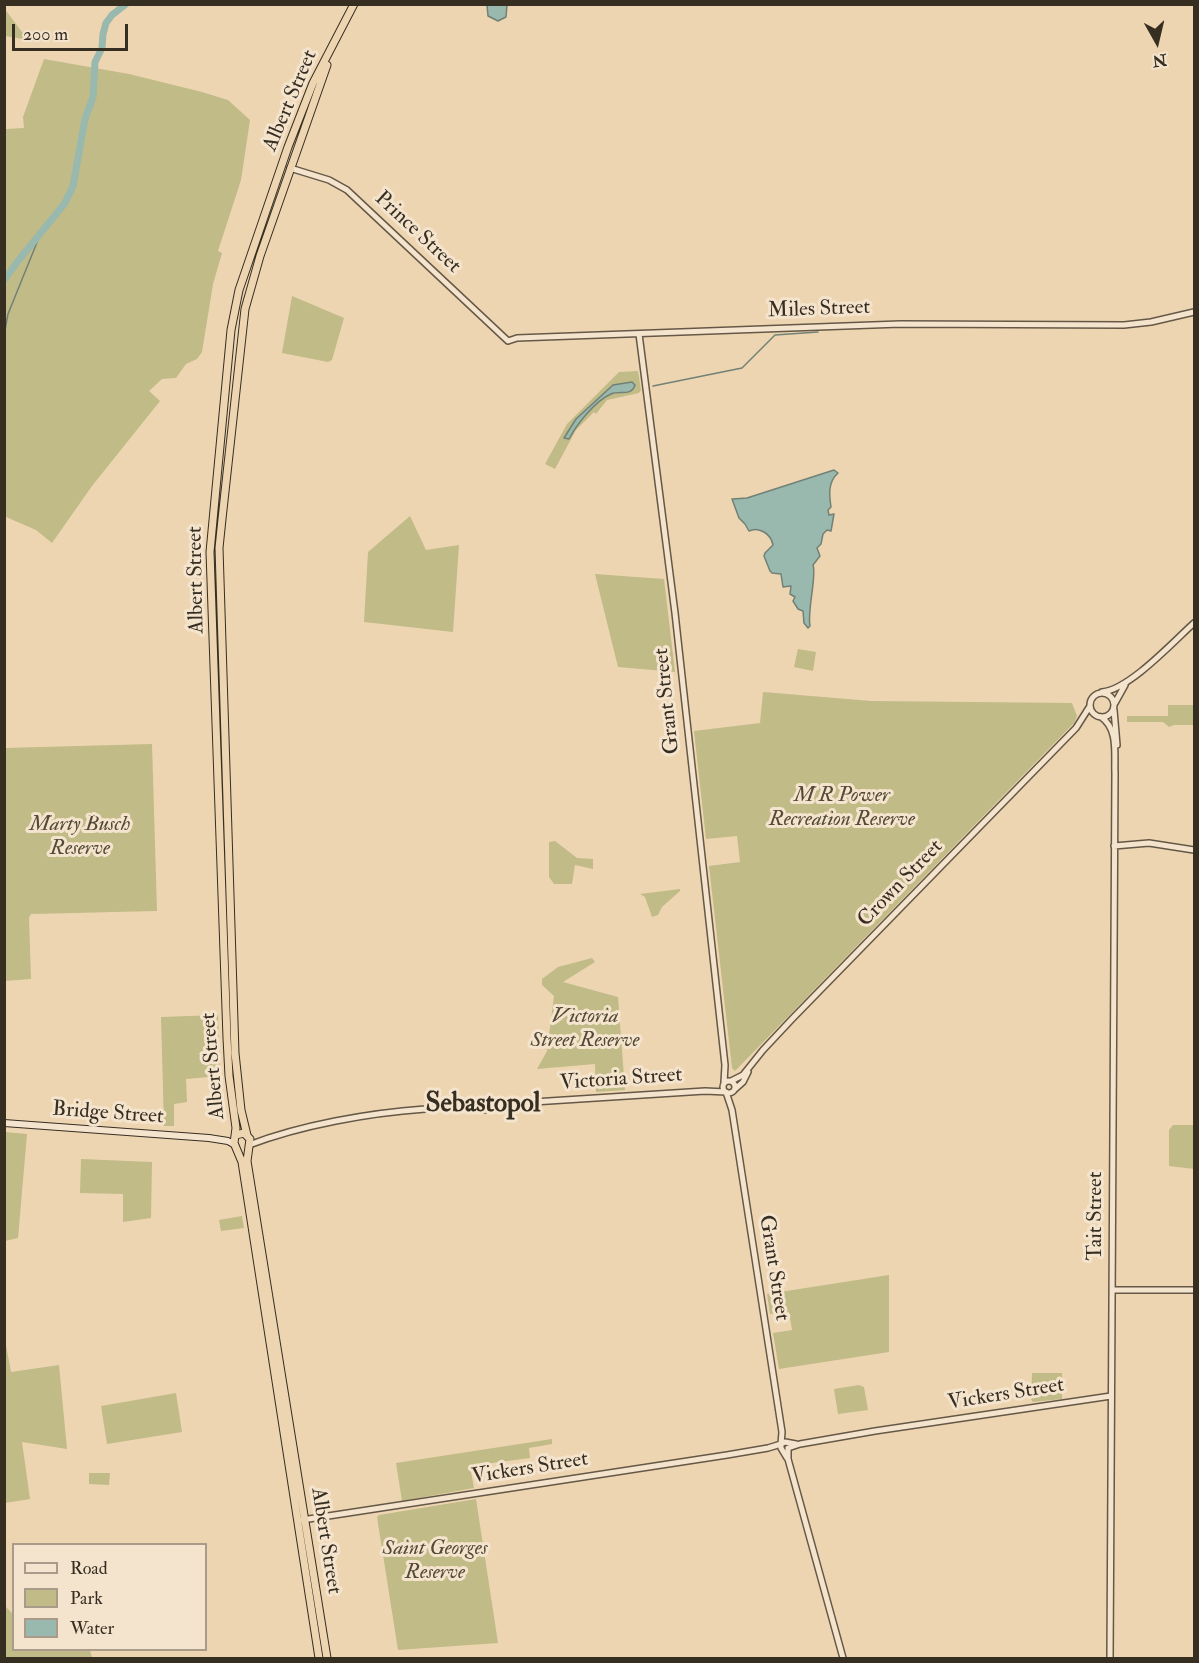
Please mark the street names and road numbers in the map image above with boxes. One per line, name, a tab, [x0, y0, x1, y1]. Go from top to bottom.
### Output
street label: Albert Street	[258, 47, 324, 155]
street label: Prince Street	[369, 187, 465, 279]
street label: Miles Street	[767, 296, 871, 324]
street label: Albert Street	[183, 526, 211, 634]
street label: Grant Street	[650, 647, 686, 755]
street label: Crown Street	[853, 835, 949, 933]
street label: Albert Street	[197, 1011, 231, 1121]
street label: Victoria Street	[559, 1063, 683, 1097]
street label: Bridge Street	[52, 1098, 164, 1130]
street label: Tait Street	[1083, 1171, 1109, 1261]
street label: Grant Street	[752, 1213, 794, 1323]
street label: Vickers Street	[946, 1373, 1066, 1417]
street label: Vickers Street	[470, 1447, 590, 1491]
street label: Albert Street	[304, 1486, 346, 1596]

